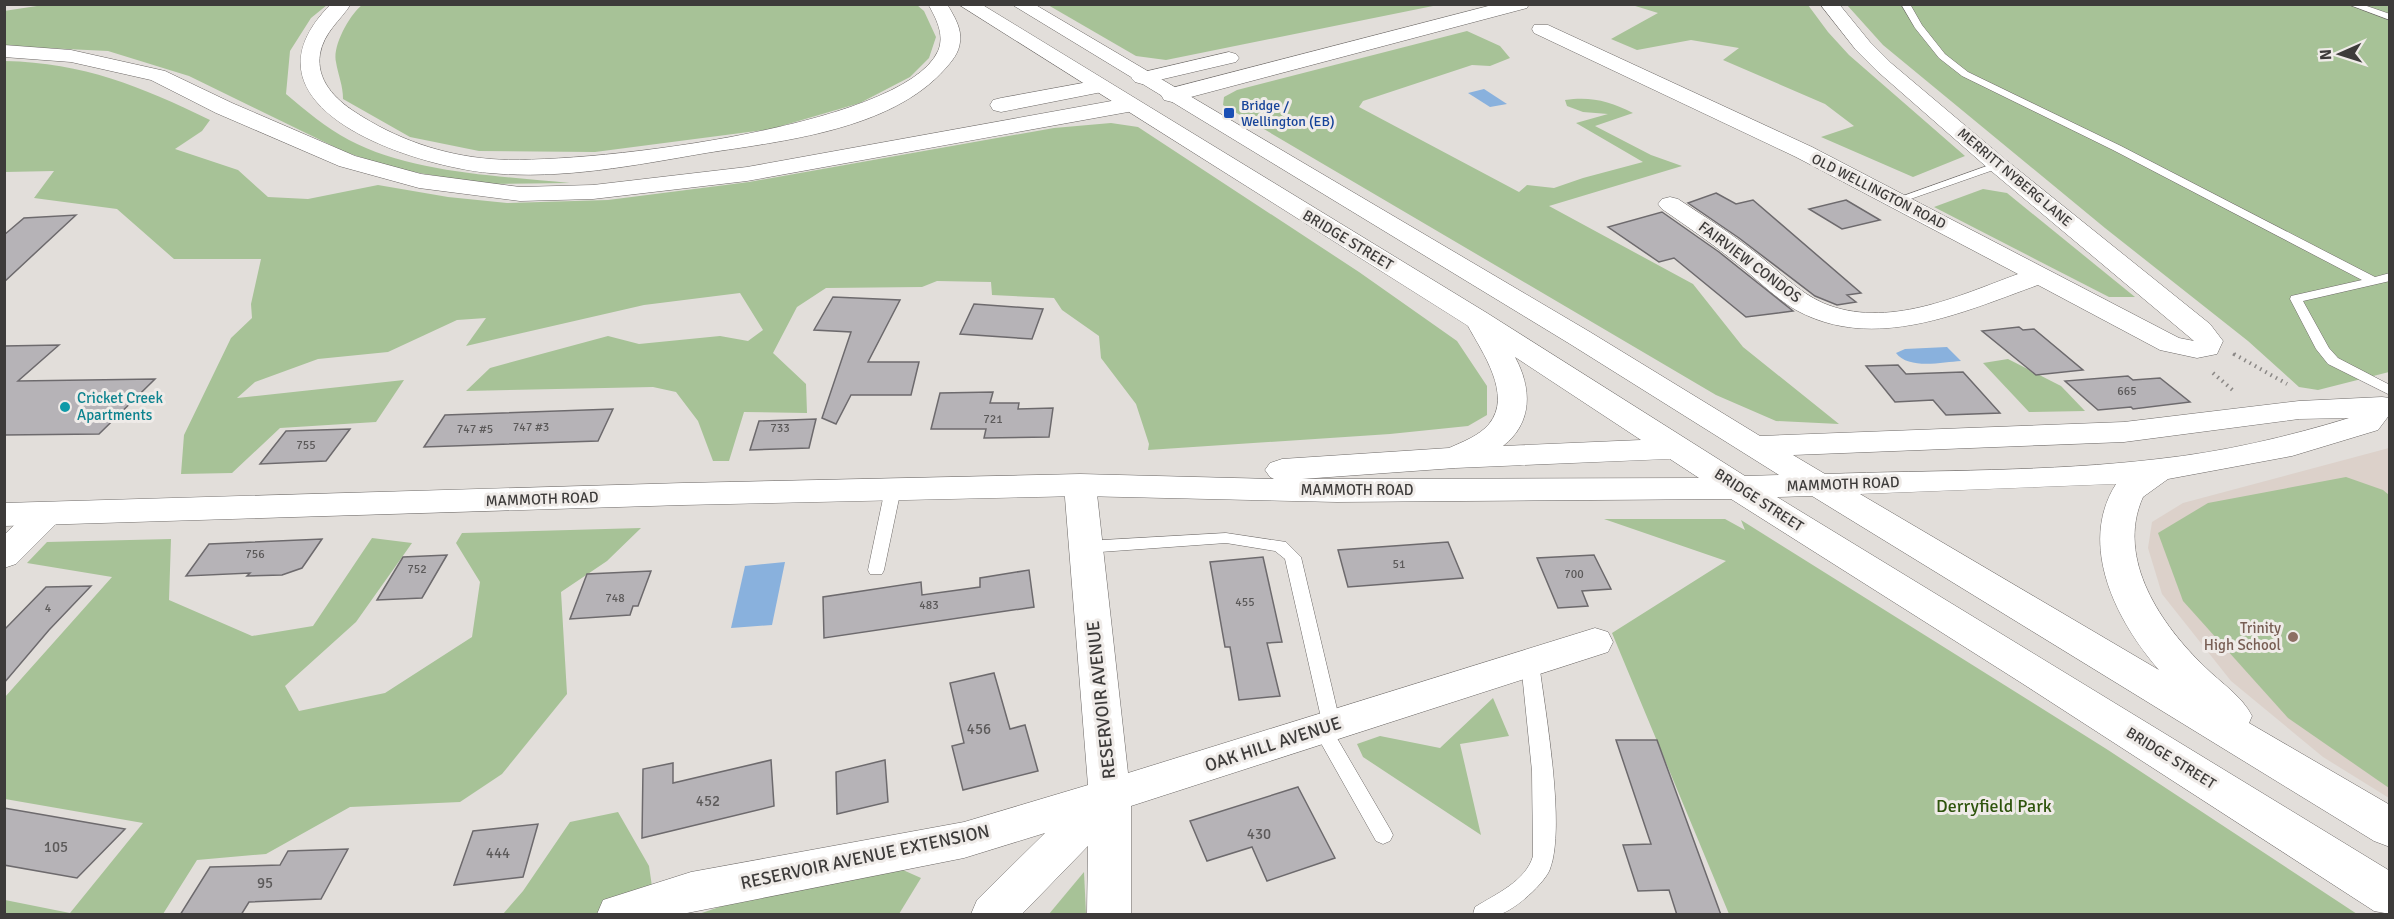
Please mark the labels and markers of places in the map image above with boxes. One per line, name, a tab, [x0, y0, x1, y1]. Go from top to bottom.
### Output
place label: Bridge / Wellington (EB)	[1241, 97, 1335, 130]
marker: Bridge / Wellington (EB)	[1222, 106, 1236, 120]
place label: Cricket Creek Apartments	[77, 389, 164, 424]
marker: Cricket Creek Apartments	[58, 400, 72, 414]
place label: Trinity High School	[2204, 619, 2281, 654]
marker: Trinity High School	[2286, 630, 2300, 644]

